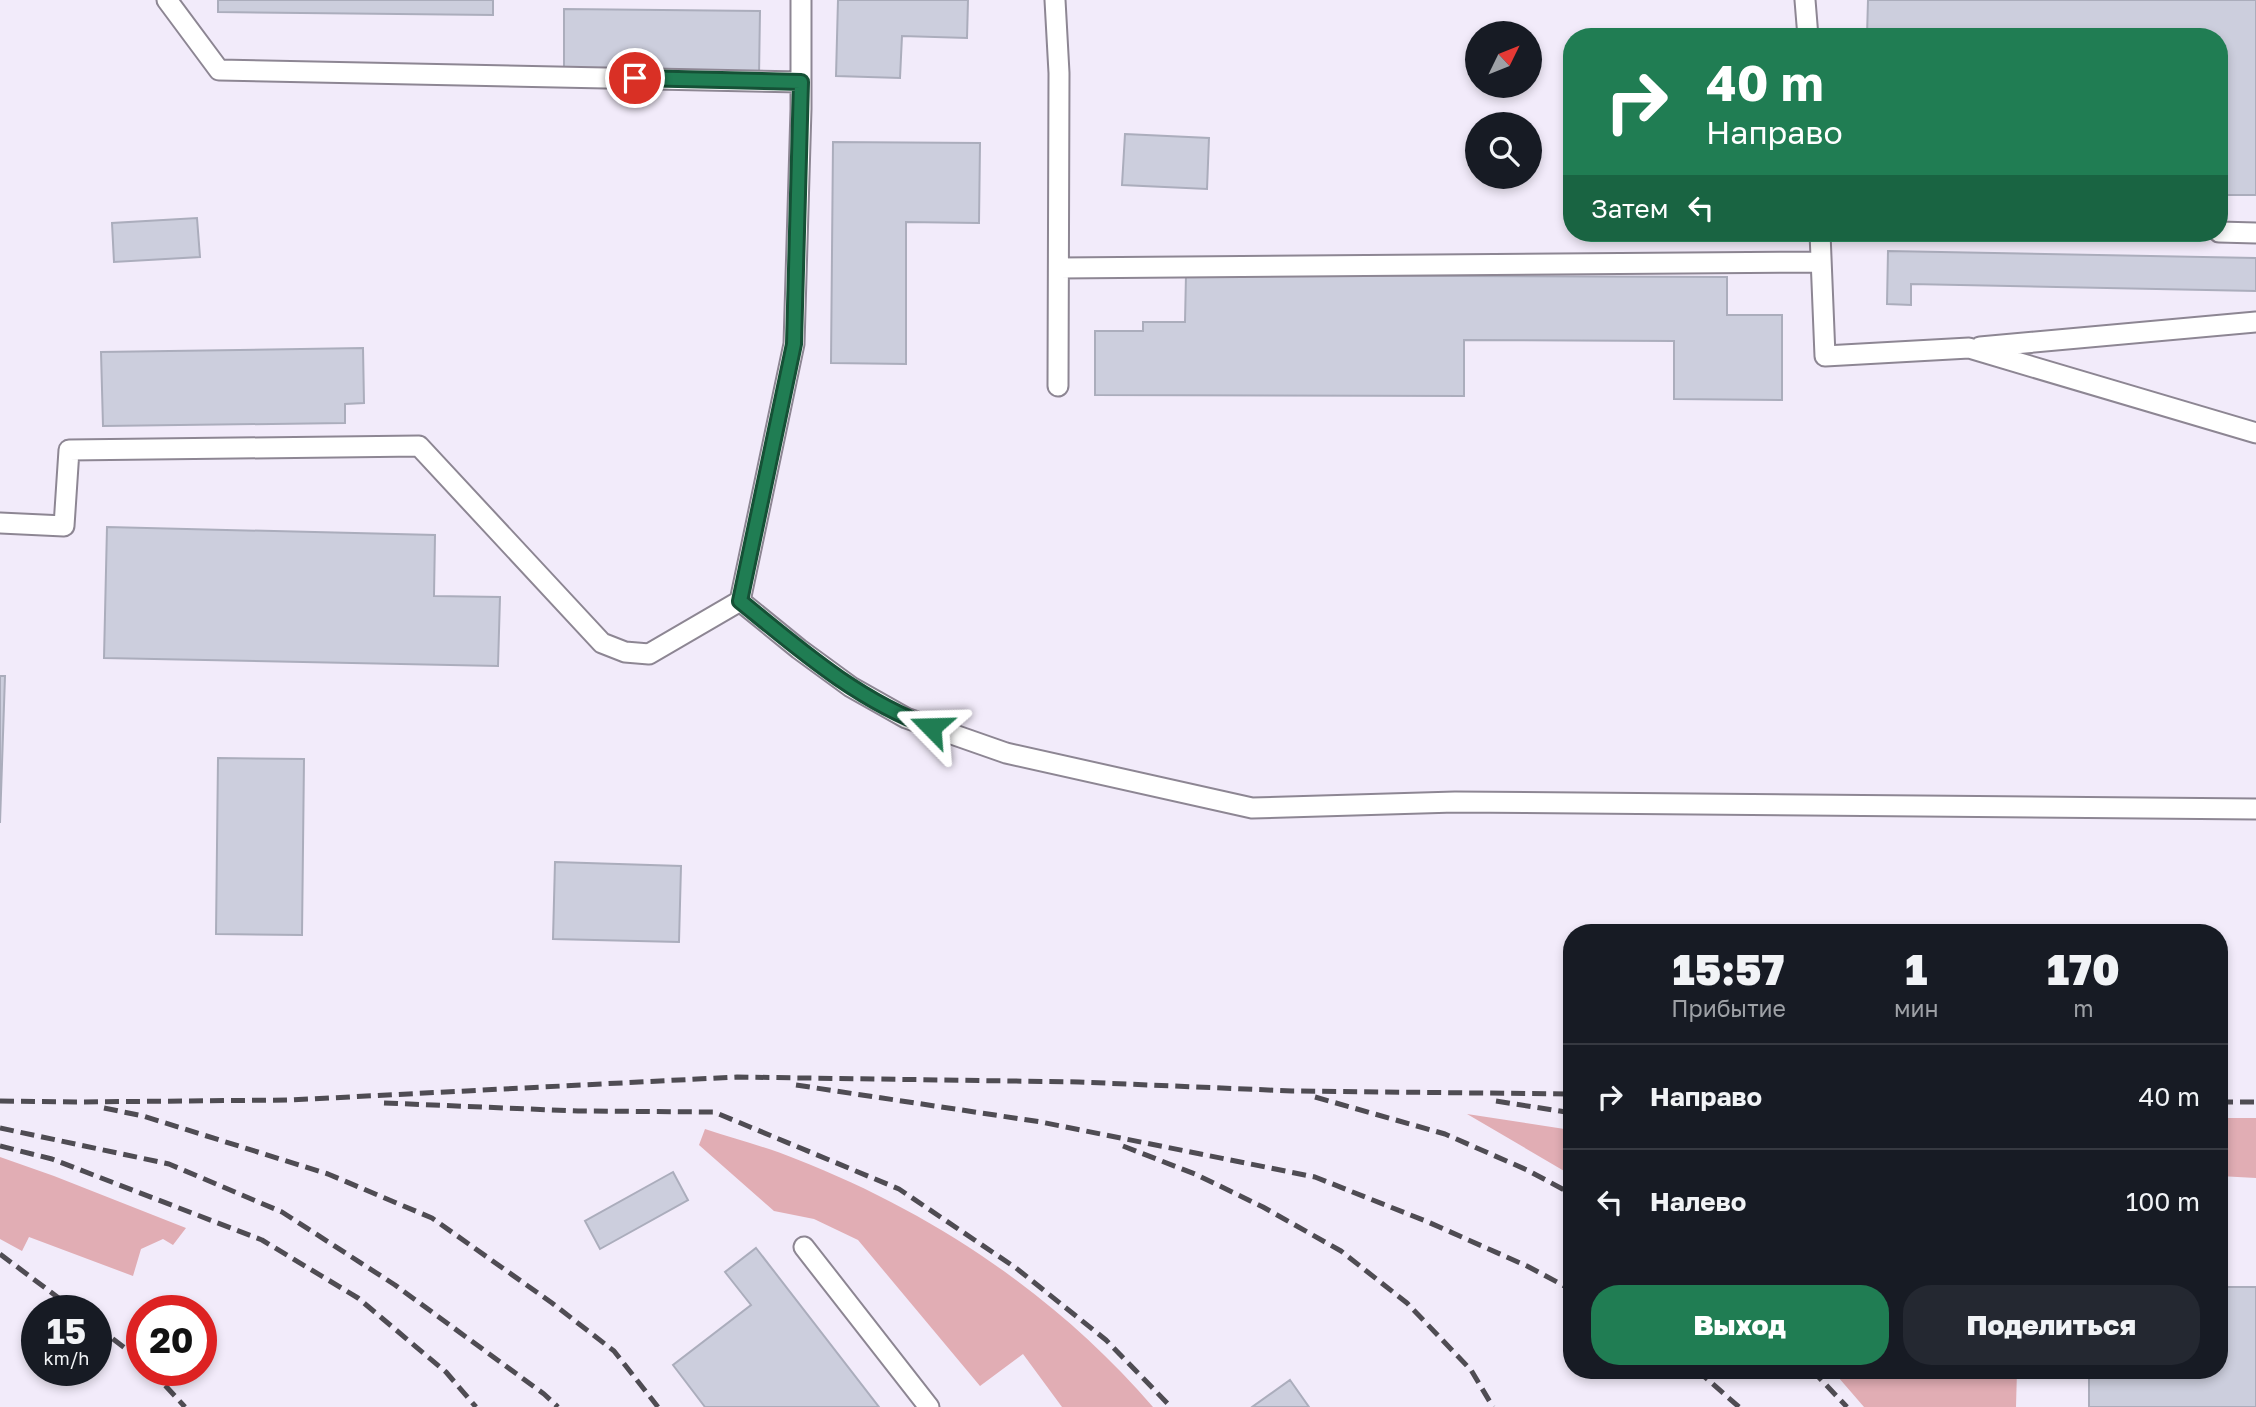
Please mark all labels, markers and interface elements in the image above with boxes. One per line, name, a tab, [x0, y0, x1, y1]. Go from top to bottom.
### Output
north arrow	[1465, 21, 1542, 98]
map controls	[1465, 21, 1542, 189]
pin	[605, 48, 665, 108]
text: 40 m	[1706, 53, 1824, 112]
icon: right	[1591, 56, 1682, 147]
icon: arrive	[616, 59, 654, 97]
button: search	[1465, 112, 1542, 189]
text: Направо	[1706, 113, 1843, 151]
icon: left	[1682, 189, 1720, 227]
text: Затем	[1591, 193, 1668, 224]
position arrow	[894, 690, 968, 764]
text: 15:57	[1673, 944, 1784, 994]
text: 1	[1905, 944, 1927, 994]
text: 170	[2047, 944, 2120, 994]
text: Прибытие	[1671, 994, 1786, 1022]
text: мин	[1894, 994, 1939, 1022]
text: m	[2073, 994, 2093, 1022]
icon: right	[1591, 1078, 1629, 1116]
text: Направо	[1650, 1081, 1762, 1112]
text: 40 m	[2139, 1081, 2200, 1112]
icon: left	[1591, 1183, 1629, 1221]
text: Налево	[1650, 1186, 1746, 1217]
text: 100 m	[2126, 1186, 2200, 1217]
button: Выход	[1591, 1285, 1889, 1365]
button: Поделиться	[1903, 1285, 2200, 1365]
speed limit sign: 20	[126, 1295, 217, 1386]
text: 15	[47, 1310, 86, 1352]
text: km/h	[44, 1347, 89, 1369]

